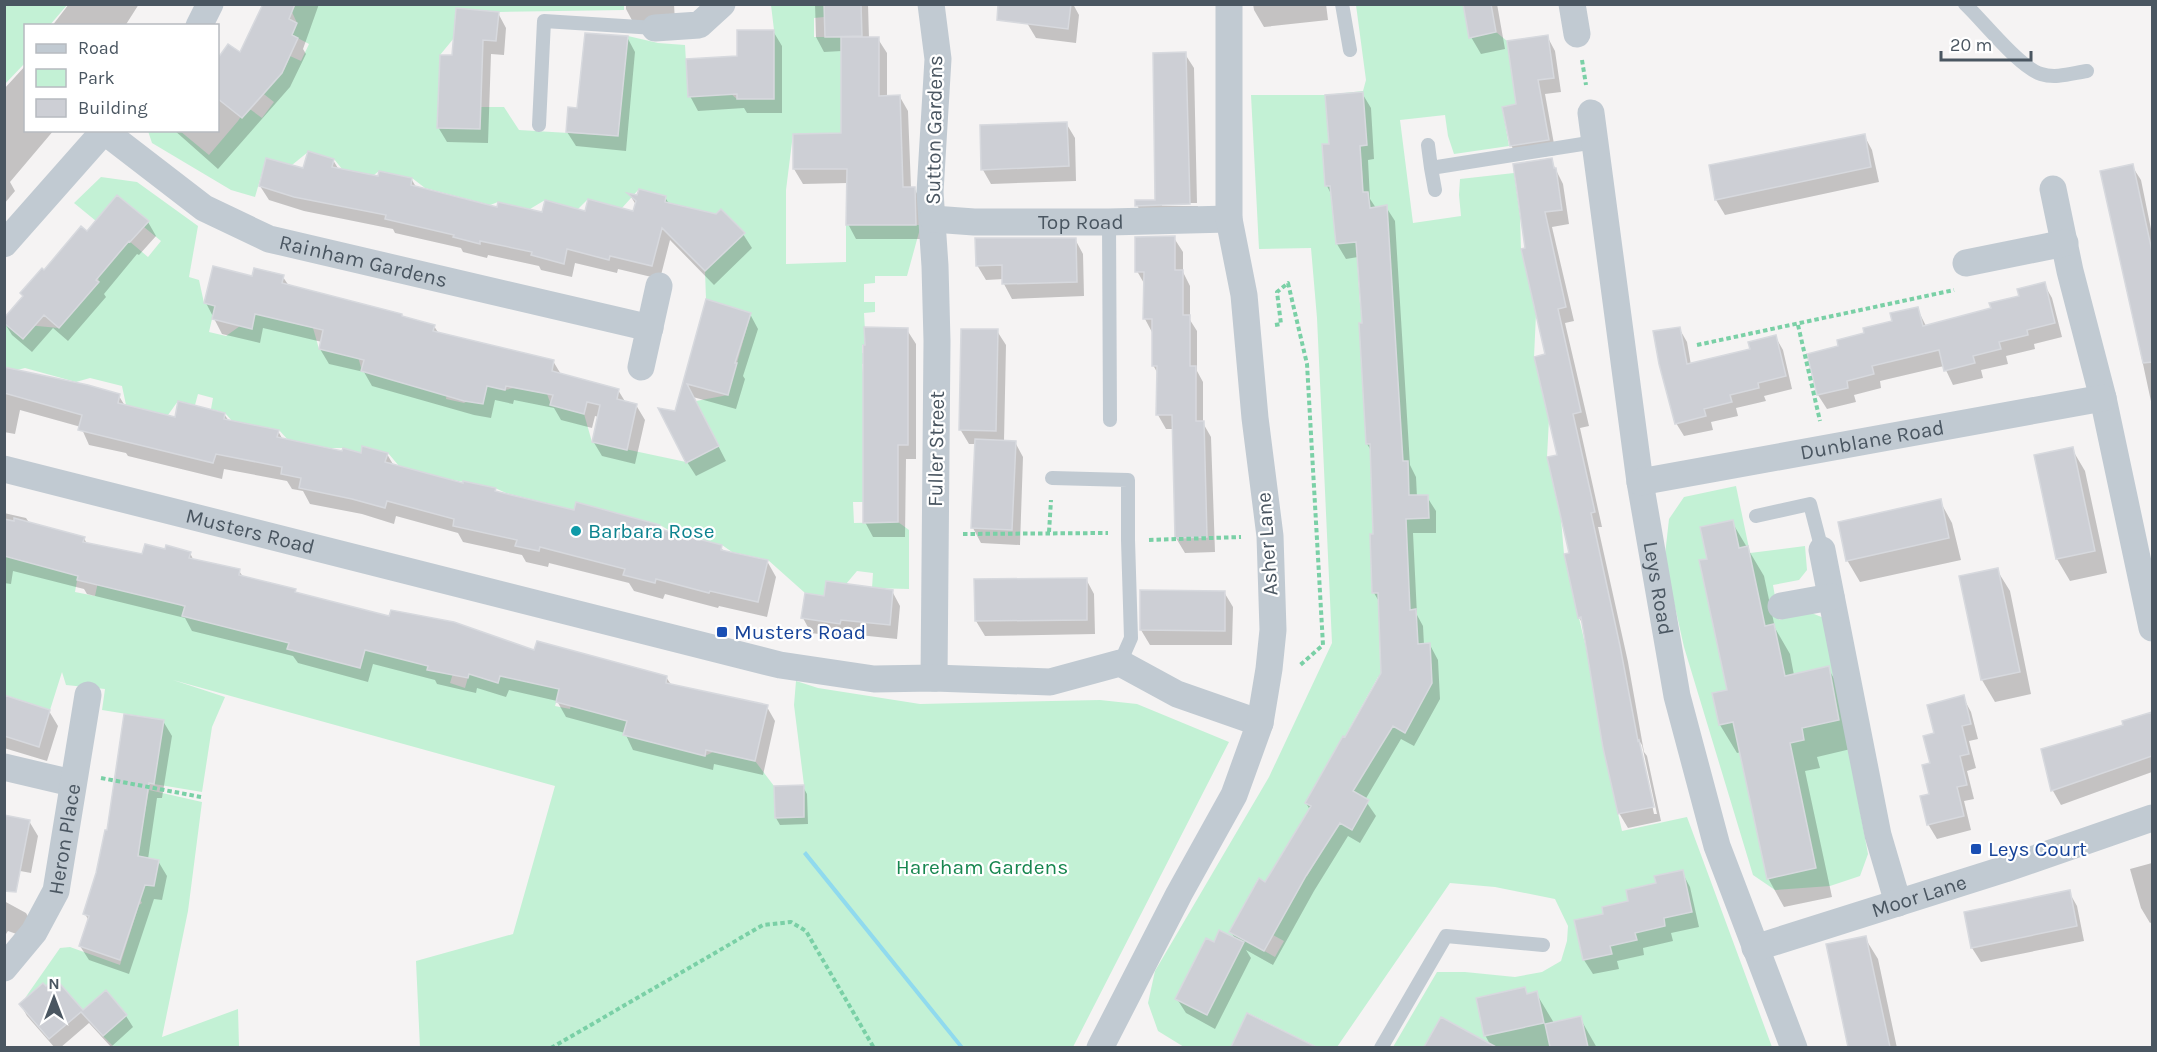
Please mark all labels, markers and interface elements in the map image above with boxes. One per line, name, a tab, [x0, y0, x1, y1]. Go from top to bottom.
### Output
legend	[24, 24, 219, 132]
scale bar	[1941, 24, 2031, 62]
text: 20 m	[1950, 34, 1992, 56]
text: Road	[78, 37, 119, 59]
street label: Sutton Gardens	[921, 55, 947, 205]
text: Park	[78, 67, 115, 89]
text: Building	[78, 97, 148, 119]
street label: Top Road	[1038, 210, 1124, 234]
street label: Rainham Gardens	[277, 230, 450, 292]
street label: Fuller Street	[923, 391, 949, 507]
street label: Dunblane Road	[1798, 415, 1946, 465]
street label: Asher Lane	[1251, 491, 1283, 597]
street label: Musters Road	[183, 503, 317, 559]
place label: Barbara Rose	[588, 519, 715, 543]
marker: Barbara Rose	[569, 524, 583, 538]
street label: Leys Road	[1638, 539, 1678, 637]
place label: Musters Road	[734, 620, 866, 644]
marker: Musters Road	[715, 625, 729, 639]
street label: Heron Place	[44, 782, 85, 896]
place label: Leys Court	[1988, 837, 2087, 861]
marker: Leys Court	[1969, 842, 1983, 856]
park label: Hareham Gardens	[896, 855, 1068, 879]
street label: Moor Lane	[1869, 870, 1969, 922]
north arrow	[24, 968, 84, 1028]
text: N	[48, 974, 60, 993]

